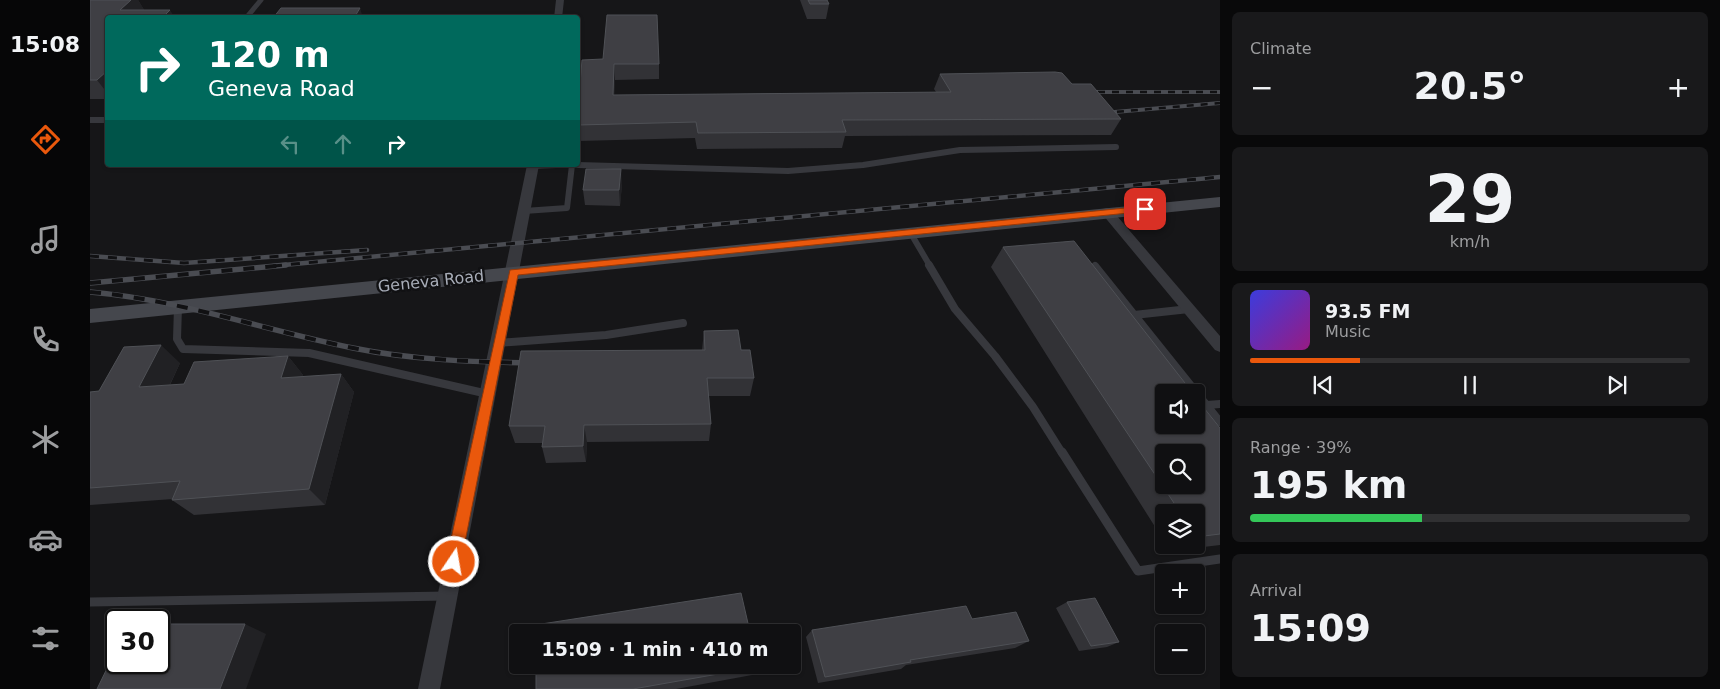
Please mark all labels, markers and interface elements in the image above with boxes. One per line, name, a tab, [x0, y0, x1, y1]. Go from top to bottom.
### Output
text: 15:08	[10, 32, 80, 57]
icon: right	[125, 35, 190, 100]
text: 120 m	[208, 35, 330, 75]
text: Climate	[1250, 39, 1312, 58]
text: 20.5°	[1414, 64, 1526, 108]
text: −	[1250, 71, 1273, 104]
text: +	[1667, 71, 1690, 104]
text: Geneva Road	[208, 76, 355, 101]
icon: directions	[28, 122, 63, 157]
icon: left	[276, 130, 304, 158]
icon: ahead	[329, 130, 357, 158]
icon: right	[382, 130, 410, 158]
text: 29	[1425, 162, 1515, 237]
pin	[1124, 188, 1166, 230]
icon: arrive	[1131, 195, 1159, 223]
icon: music	[28, 222, 63, 257]
text: km/h	[1450, 232, 1490, 251]
street label: Geneva Road	[377, 266, 485, 296]
text: 93.5 FM	[1325, 300, 1410, 322]
icon: phone	[28, 322, 63, 357]
text: Music	[1325, 322, 1371, 341]
icon: previous	[1309, 371, 1337, 399]
icon: pause	[1456, 371, 1484, 399]
icon: next	[1603, 371, 1631, 399]
map controls	[1155, 384, 1205, 674]
button: sound	[1155, 384, 1205, 434]
icon: climate	[28, 422, 63, 457]
text: Range · 39%	[1250, 438, 1352, 457]
button: search	[1155, 444, 1205, 494]
text: 195 km	[1250, 463, 1407, 507]
button: layers	[1155, 504, 1205, 554]
icon: car	[28, 522, 63, 557]
position arrow	[427, 535, 479, 587]
button: +	[1155, 564, 1205, 614]
text: Arrival	[1250, 581, 1302, 600]
text: 15:09	[1250, 606, 1371, 650]
speed limit sign: 30	[105, 609, 170, 674]
icon: filters	[28, 621, 63, 656]
button: −	[1155, 624, 1205, 674]
text: 15:09 · 1 min · 410 m	[541, 638, 769, 660]

